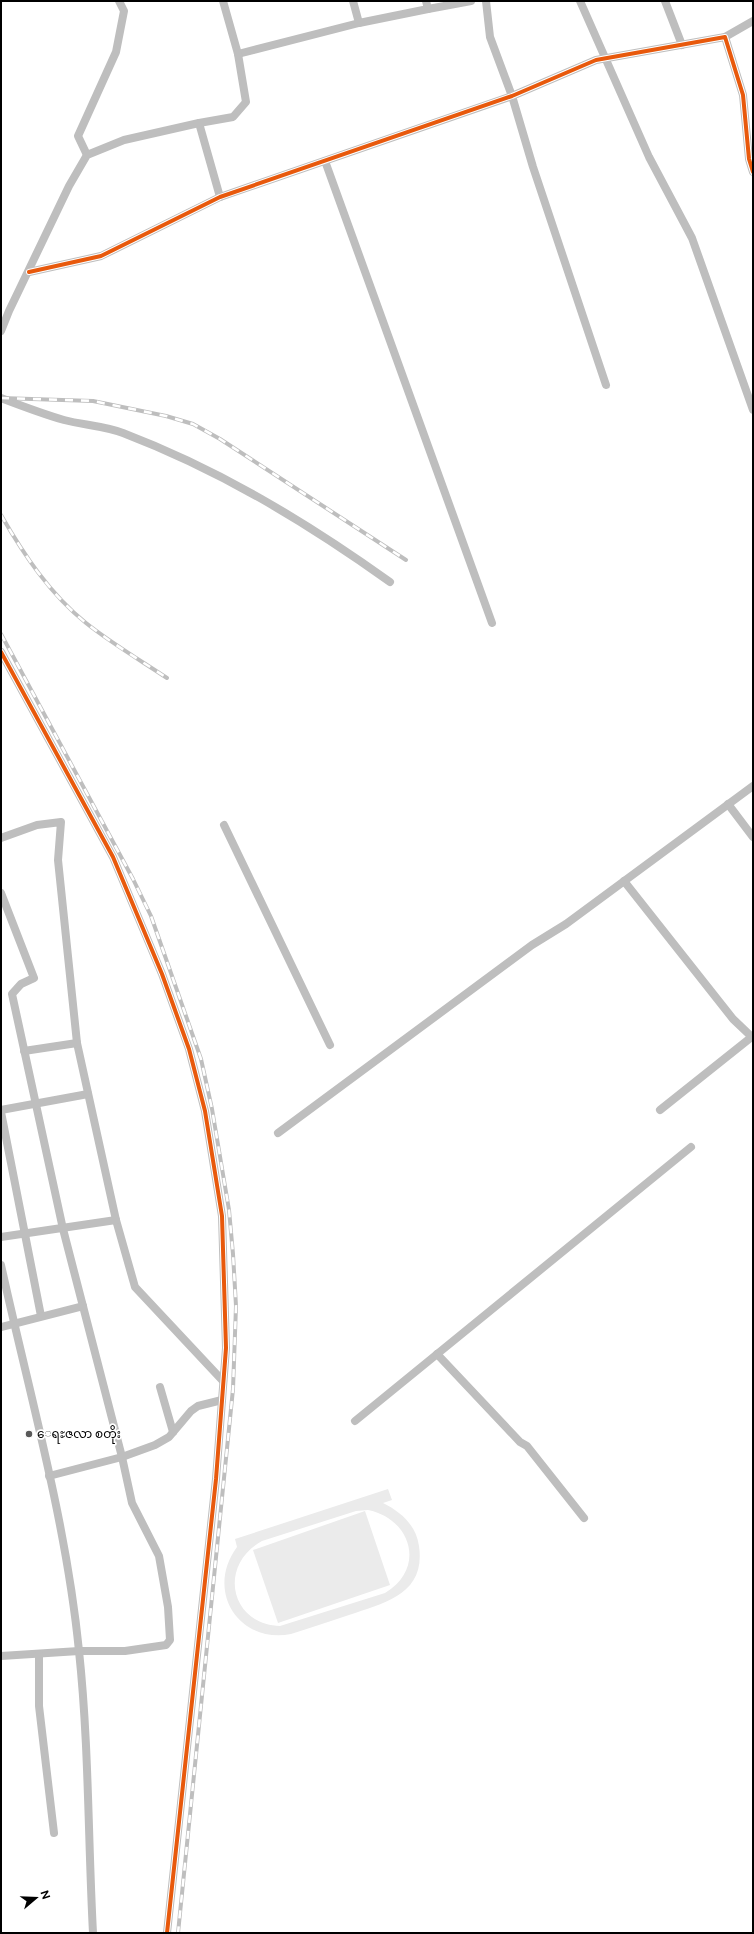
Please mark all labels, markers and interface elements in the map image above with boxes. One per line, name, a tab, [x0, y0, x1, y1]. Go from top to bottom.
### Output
place label: ေရႊဇလာ စတိုး	[37, 1425, 121, 1444]
marker: ေရႊဇလာ စတိုး	[24, 1429, 34, 1439]
north arrow	[16, 1878, 56, 1918]
text: N	[38, 1889, 53, 1901]

